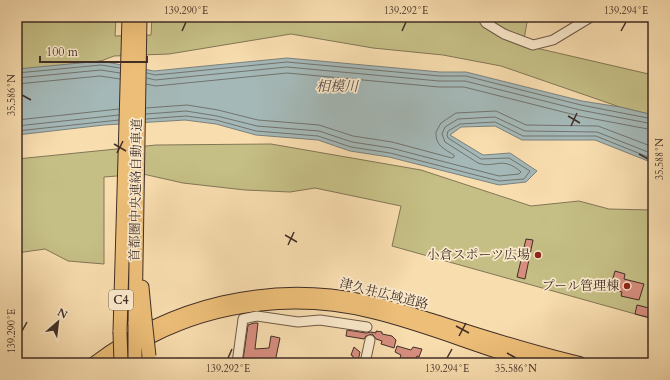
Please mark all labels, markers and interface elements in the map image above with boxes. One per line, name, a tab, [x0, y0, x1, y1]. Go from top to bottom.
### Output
text: 139.290°E	[164, 4, 208, 18]
text: 139.292°E	[384, 4, 428, 18]
text: 139.294°E	[604, 4, 648, 18]
scale bar	[40, 38, 147, 64]
text: 100 m	[46, 44, 79, 60]
text: 35.586°N	[5, 74, 19, 116]
water label: 相模川	[316, 77, 360, 96]
street label: 首都圏中央連絡自動車道	[126, 118, 146, 262]
text: 35.588°N	[653, 138, 667, 180]
place label: 小倉スポーツ広場	[427, 246, 530, 264]
marker: 小倉スポーツ広場	[533, 250, 543, 260]
street label: 津久井広域道路	[338, 274, 430, 314]
place label: プール管理棟	[542, 277, 619, 295]
marker: プール管理棟	[622, 281, 632, 291]
road number: C4	[109, 290, 133, 310]
north arrow	[38, 302, 78, 342]
text: N	[55, 305, 71, 323]
text: 139.290°E	[5, 309, 19, 353]
text: 139.292°E	[206, 362, 250, 376]
text: 139.294°E	[425, 362, 469, 376]
text: 35.586°N	[495, 362, 537, 376]

